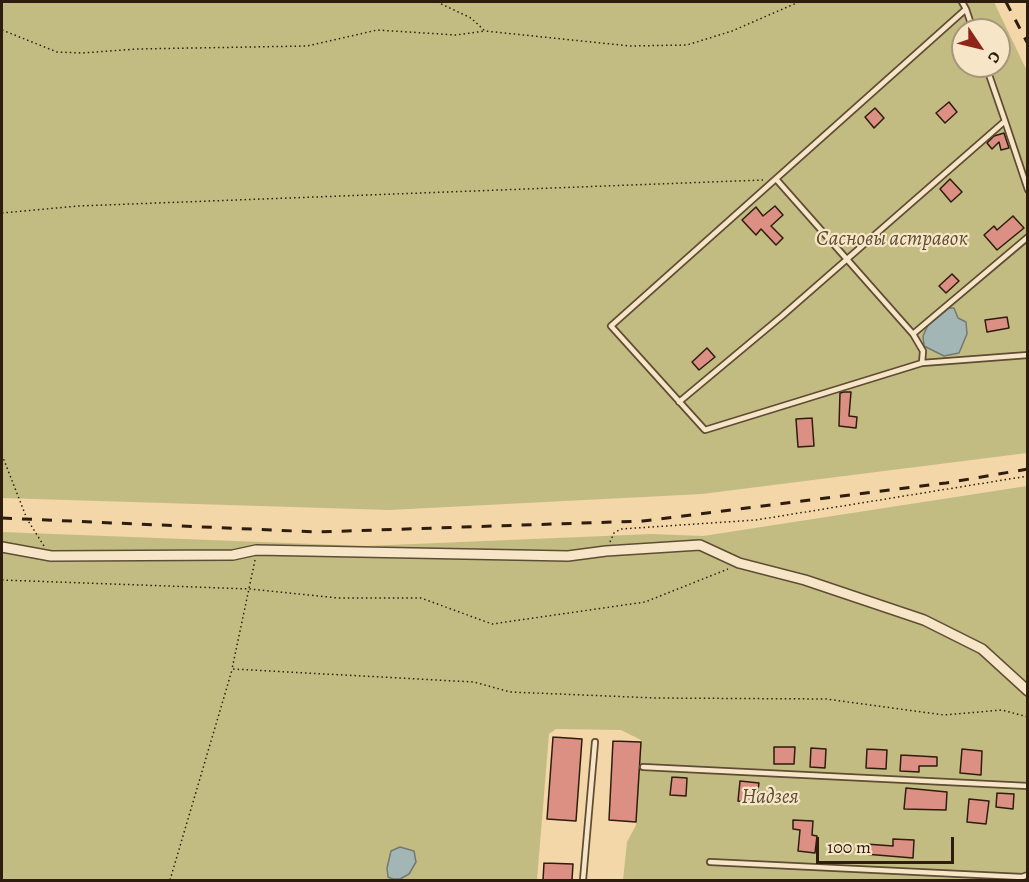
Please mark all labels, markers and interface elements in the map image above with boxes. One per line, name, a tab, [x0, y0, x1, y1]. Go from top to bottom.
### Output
north arrow	[951, 18, 1011, 78]
text: С	[982, 47, 1006, 68]
park label: Сасновы астравок	[816, 227, 968, 253]
park label: Надзея	[741, 785, 799, 811]
scale bar	[819, 825, 957, 863]
text: 100 m	[827, 835, 871, 859]

